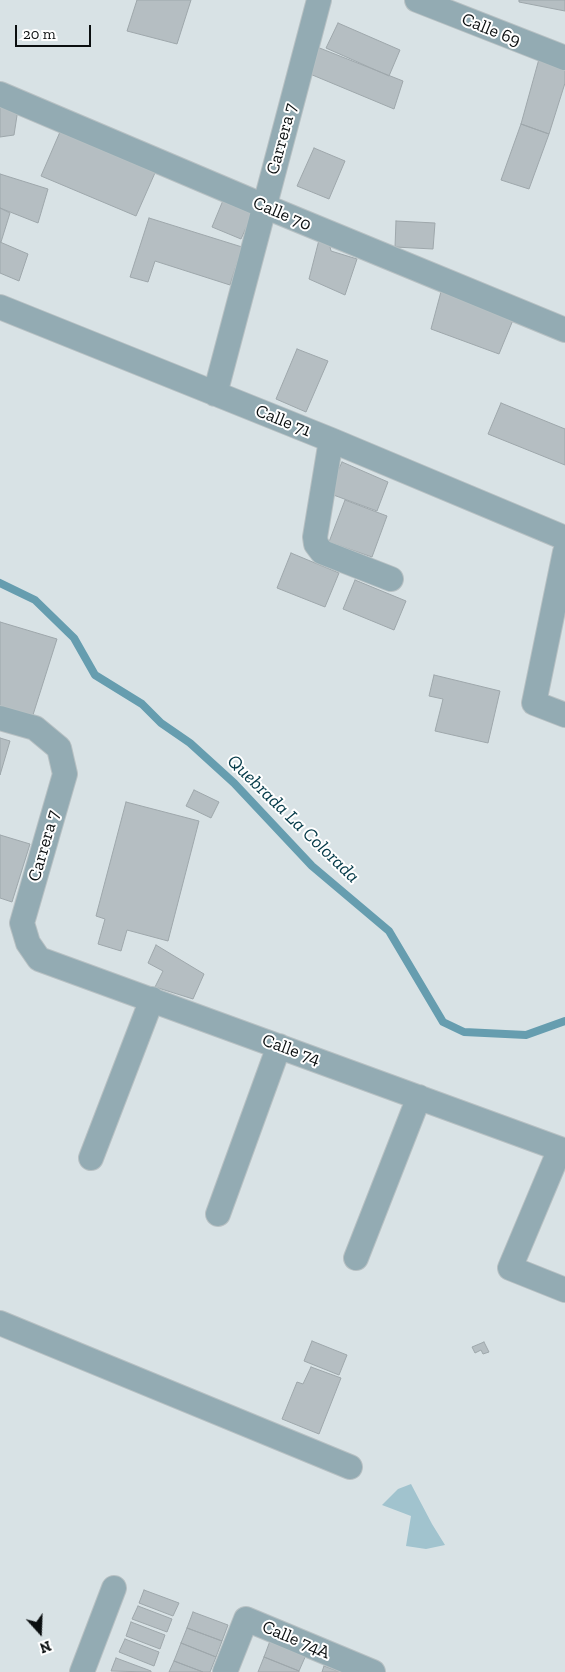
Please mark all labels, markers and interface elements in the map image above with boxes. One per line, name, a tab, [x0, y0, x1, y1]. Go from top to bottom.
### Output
street label: Calle 69	[458, 8, 524, 52]
scale bar	[18, 15, 94, 47]
text: 20 m	[23, 25, 56, 43]
street label: Carrera 7	[262, 101, 302, 177]
street label: Calle 70	[250, 192, 314, 236]
street label: Calle 71	[252, 400, 314, 442]
water label: Quebrada La Colorada	[222, 750, 364, 888]
street label: Carrera 7	[24, 808, 64, 884]
street label: Calle 74	[259, 1030, 323, 1070]
north arrow	[15, 1607, 65, 1657]
street label: Calle 74A	[259, 1616, 333, 1664]
text: N	[37, 1637, 53, 1656]

